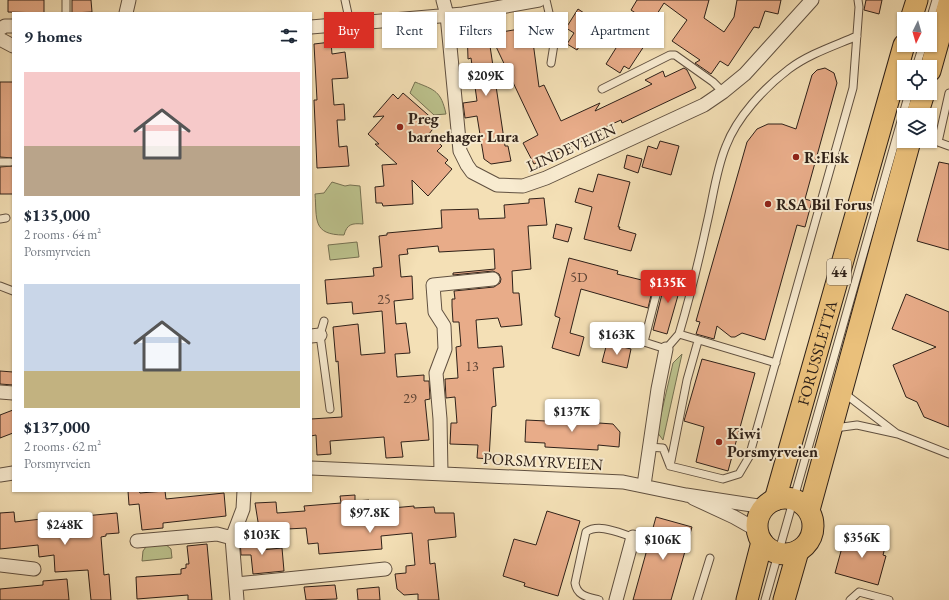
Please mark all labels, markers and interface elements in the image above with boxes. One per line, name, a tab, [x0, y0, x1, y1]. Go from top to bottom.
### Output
chip: Buy	[324, 12, 374, 48]
chip: Rent	[382, 12, 437, 48]
chip: Filters	[445, 12, 506, 48]
chip: New	[514, 12, 568, 48]
chip: Apartment	[576, 12, 664, 48]
north arrow	[897, 12, 937, 52]
map controls	[897, 12, 937, 148]
text: 9 homes	[24, 25, 82, 47]
icon: filters	[278, 25, 300, 47]
button: locate	[897, 60, 937, 100]
pin: $209K	[458, 63, 514, 97]
text: $209K	[468, 67, 504, 84]
icon: home	[126, 98, 198, 170]
place label: Preg barnehager Lura	[408, 108, 520, 147]
button: layers	[897, 108, 937, 148]
street label: LINDEVEIEN	[523, 118, 619, 176]
marker: Preg barnehager Lura	[395, 122, 405, 132]
place label: R:Elsk	[804, 147, 849, 168]
marker: R:Elsk	[791, 152, 801, 162]
place label: RSA Bil Forus	[776, 194, 872, 215]
marker: RSA Bil Forus	[763, 199, 773, 209]
text: $135,000	[24, 204, 90, 226]
text: 2 rooms · 64 m²	[24, 226, 101, 243]
text: Porsmyrveien	[24, 243, 91, 260]
road number: 44	[827, 259, 851, 285]
house number: 5D	[570, 268, 588, 286]
pin: $135K	[640, 270, 696, 304]
text: $135K	[650, 274, 686, 291]
house number: 25	[377, 290, 391, 308]
street label: FORUSSLETTA	[792, 297, 842, 408]
icon: home	[126, 310, 198, 382]
pin: $163K	[589, 322, 645, 356]
text: $163K	[599, 326, 635, 343]
house number: 13	[465, 357, 479, 375]
house number: 29	[403, 389, 417, 407]
pin: $137K	[544, 399, 600, 433]
text: $137K	[554, 403, 590, 420]
text: $137,000	[24, 416, 90, 438]
place label: Kiwi Porsmyrveien	[727, 423, 818, 462]
marker: Kiwi Porsmyrveien	[714, 437, 724, 447]
text: 2 rooms · 62 m²	[24, 438, 101, 455]
street label: PORSMYRVEIEN	[482, 448, 604, 475]
text: Porsmyrveien	[24, 455, 91, 472]
pin: $97.8K	[337, 500, 403, 534]
text: $97.8K	[350, 504, 390, 521]
pin: $248K	[37, 512, 93, 546]
text: $248K	[47, 516, 83, 533]
pin: $103K	[234, 522, 290, 556]
pin: $356K	[834, 525, 890, 559]
text: $103K	[244, 526, 280, 543]
pin: $106K	[635, 527, 691, 561]
text: $356K	[844, 529, 880, 546]
text: $106K	[645, 531, 681, 548]

